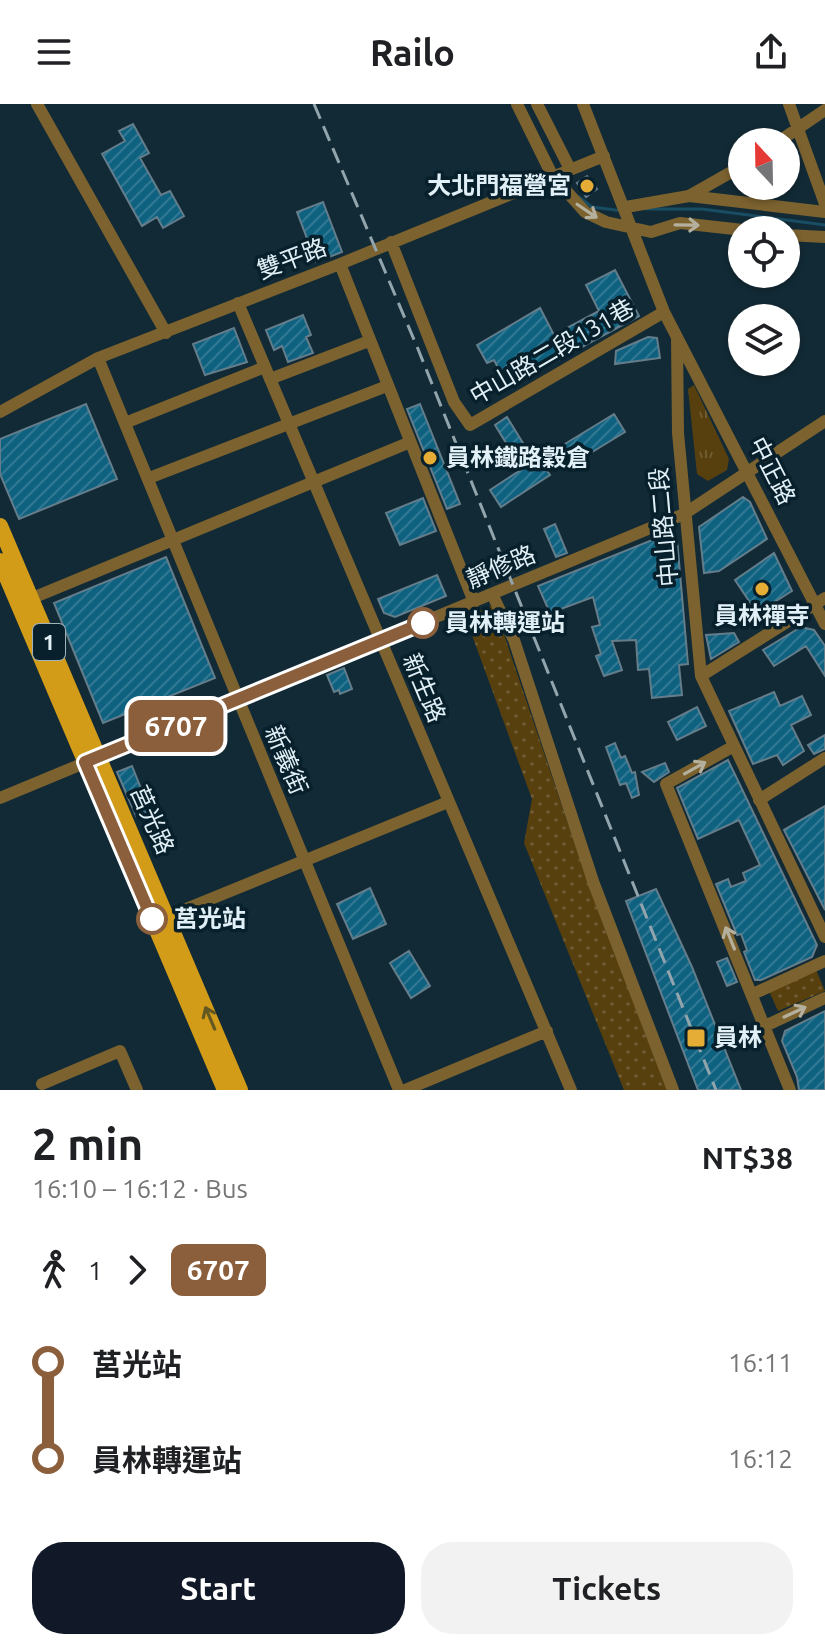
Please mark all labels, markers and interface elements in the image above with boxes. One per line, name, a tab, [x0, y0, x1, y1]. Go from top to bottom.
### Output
icon: menu	[32, 30, 76, 74]
icon: share	[749, 30, 793, 74]
text: Railo	[370, 32, 455, 73]
north arrow	[728, 128, 800, 200]
map controls	[728, 128, 800, 376]
place label: 大北門福營宮	[427, 172, 571, 199]
marker: 大北門福營宮	[578, 177, 596, 195]
one-way arrow	[575, 202, 597, 219]
button: locate	[728, 216, 800, 288]
one-way arrow	[674, 217, 700, 233]
street label: 雙平路	[253, 233, 330, 284]
street label: 中山路二段131巷	[465, 294, 638, 409]
button: layers	[728, 304, 800, 376]
street label: 中正路	[744, 433, 801, 509]
place label: 員林鐵路穀倉	[446, 444, 590, 471]
marker: 員林鐵路穀倉	[421, 449, 439, 467]
street label: 中山路二段	[645, 466, 682, 588]
street label: 靜修路	[462, 540, 539, 593]
marker: 員林禪寺	[753, 580, 771, 598]
place label: 員林禪寺	[714, 602, 810, 629]
marker: 員林轉運站	[408, 608, 438, 638]
place label: 員林轉運站	[445, 609, 565, 636]
road number: 1	[33, 624, 65, 660]
street label: 新生路	[398, 649, 451, 726]
line badge: 6707	[120, 700, 232, 752]
text: 6707	[144, 710, 208, 741]
street label: 新義街	[260, 721, 313, 798]
one-way arrow	[683, 760, 706, 776]
street label: 莒光路	[125, 781, 179, 858]
marker: 莒光站	[137, 904, 167, 934]
place label: 莒光站	[174, 905, 246, 932]
one-way arrow	[722, 926, 736, 951]
one-way arrow	[783, 1004, 807, 1019]
one-way arrow	[201, 1006, 216, 1031]
place label: 員林	[714, 1024, 762, 1051]
marker: 員林	[685, 1027, 707, 1049]
text: 2 min	[32, 1119, 143, 1168]
text: NT$38	[702, 1141, 793, 1175]
text: 16:10 – 16:12 · Bus	[32, 1174, 248, 1203]
icon: walk	[32, 1248, 76, 1292]
icon: forward	[115, 1248, 159, 1292]
text: 6707	[187, 1254, 250, 1285]
text: 1	[88, 1256, 103, 1285]
text: 莒光站	[92, 1347, 182, 1381]
text: 16:11	[728, 1348, 793, 1377]
text: 員林轉運站	[92, 1443, 242, 1477]
text: 16:12	[728, 1444, 793, 1473]
button: Start	[32, 1542, 405, 1634]
button: Tickets	[421, 1542, 793, 1634]

